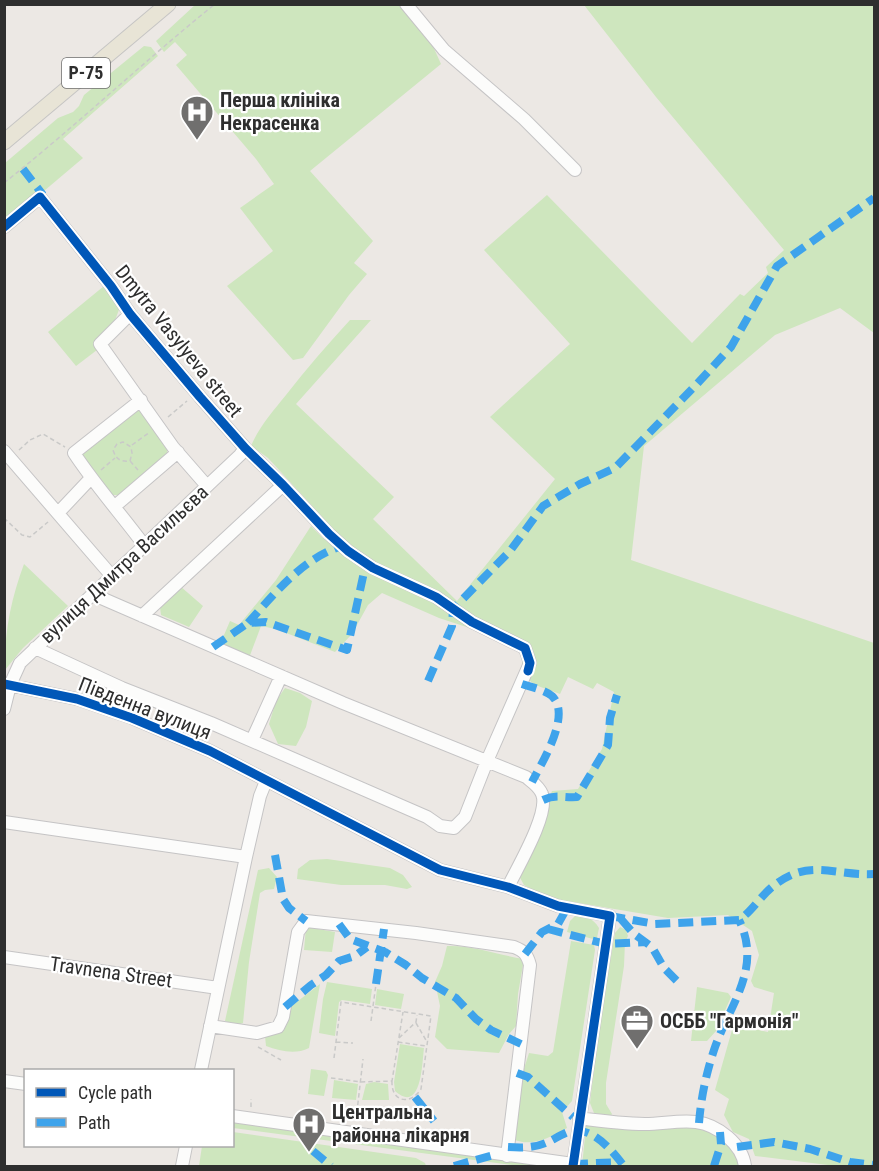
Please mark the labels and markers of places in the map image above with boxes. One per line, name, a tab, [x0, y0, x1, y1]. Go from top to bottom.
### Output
place label: Перша клініка Некрасенка	[220, 88, 340, 135]
hospital icon: Перша клініка Некрасенка	[179, 94, 215, 141]
office icon: ОСББ "Гармонія"	[619, 1003, 655, 1050]
place label: ОСББ "Гармонія"	[660, 1009, 798, 1033]
place label: Центральна районна лікарня	[332, 1100, 470, 1147]
hospital icon: Центральна районна лікарня	[291, 1106, 327, 1153]

